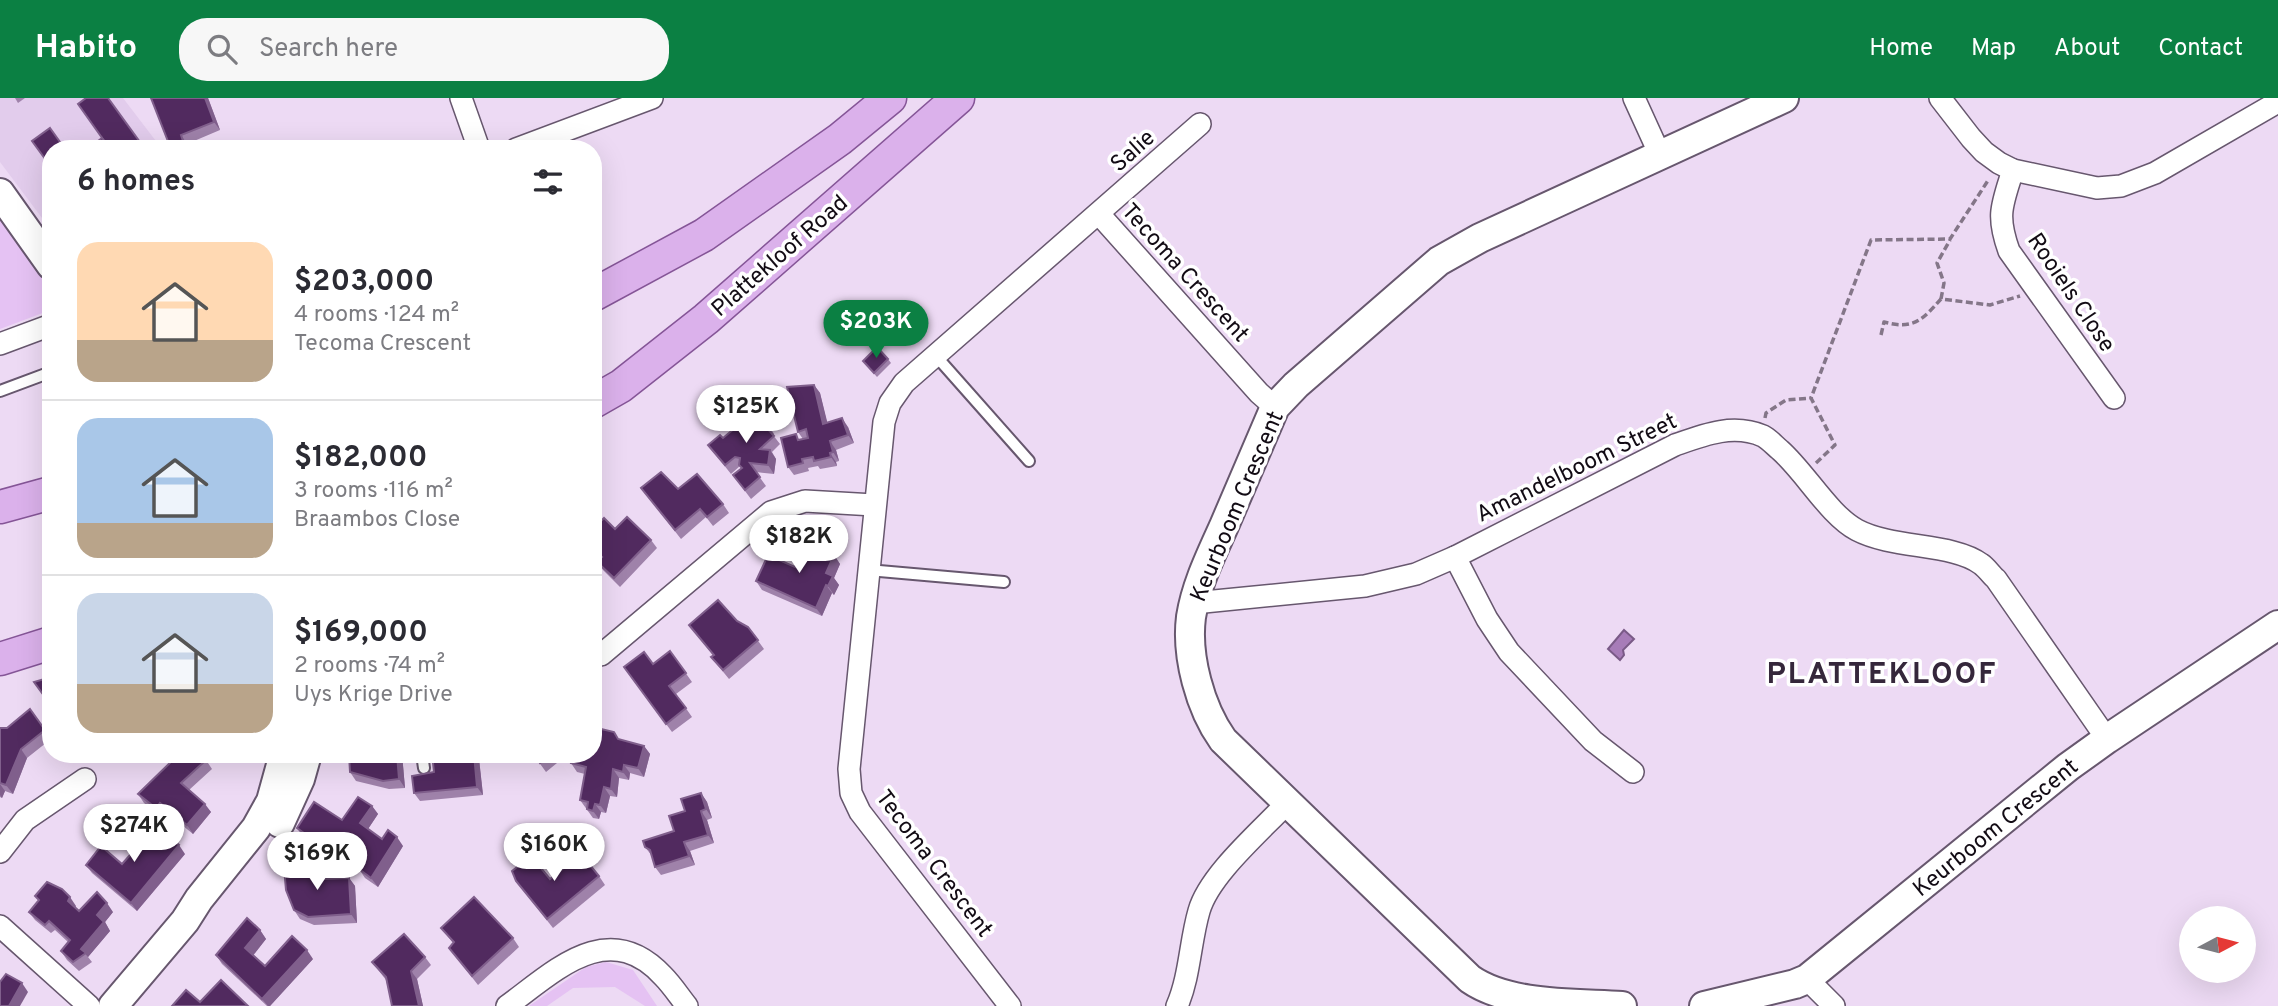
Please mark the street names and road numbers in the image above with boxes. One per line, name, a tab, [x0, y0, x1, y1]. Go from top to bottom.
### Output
street label: Salie	[1105, 124, 1162, 179]
street label: Plattekloof Road	[706, 190, 855, 324]
street label: Tecoma Crescent	[1114, 198, 1254, 349]
street label: Rooiels Close	[2019, 228, 2120, 359]
street label: Keurboom Crescent	[1185, 407, 1292, 607]
street label: Amandelboom Street	[1472, 408, 1682, 530]
street label: Keurboom Crescent	[1908, 753, 2085, 905]
street label: Tecoma Crescent	[868, 785, 998, 944]

